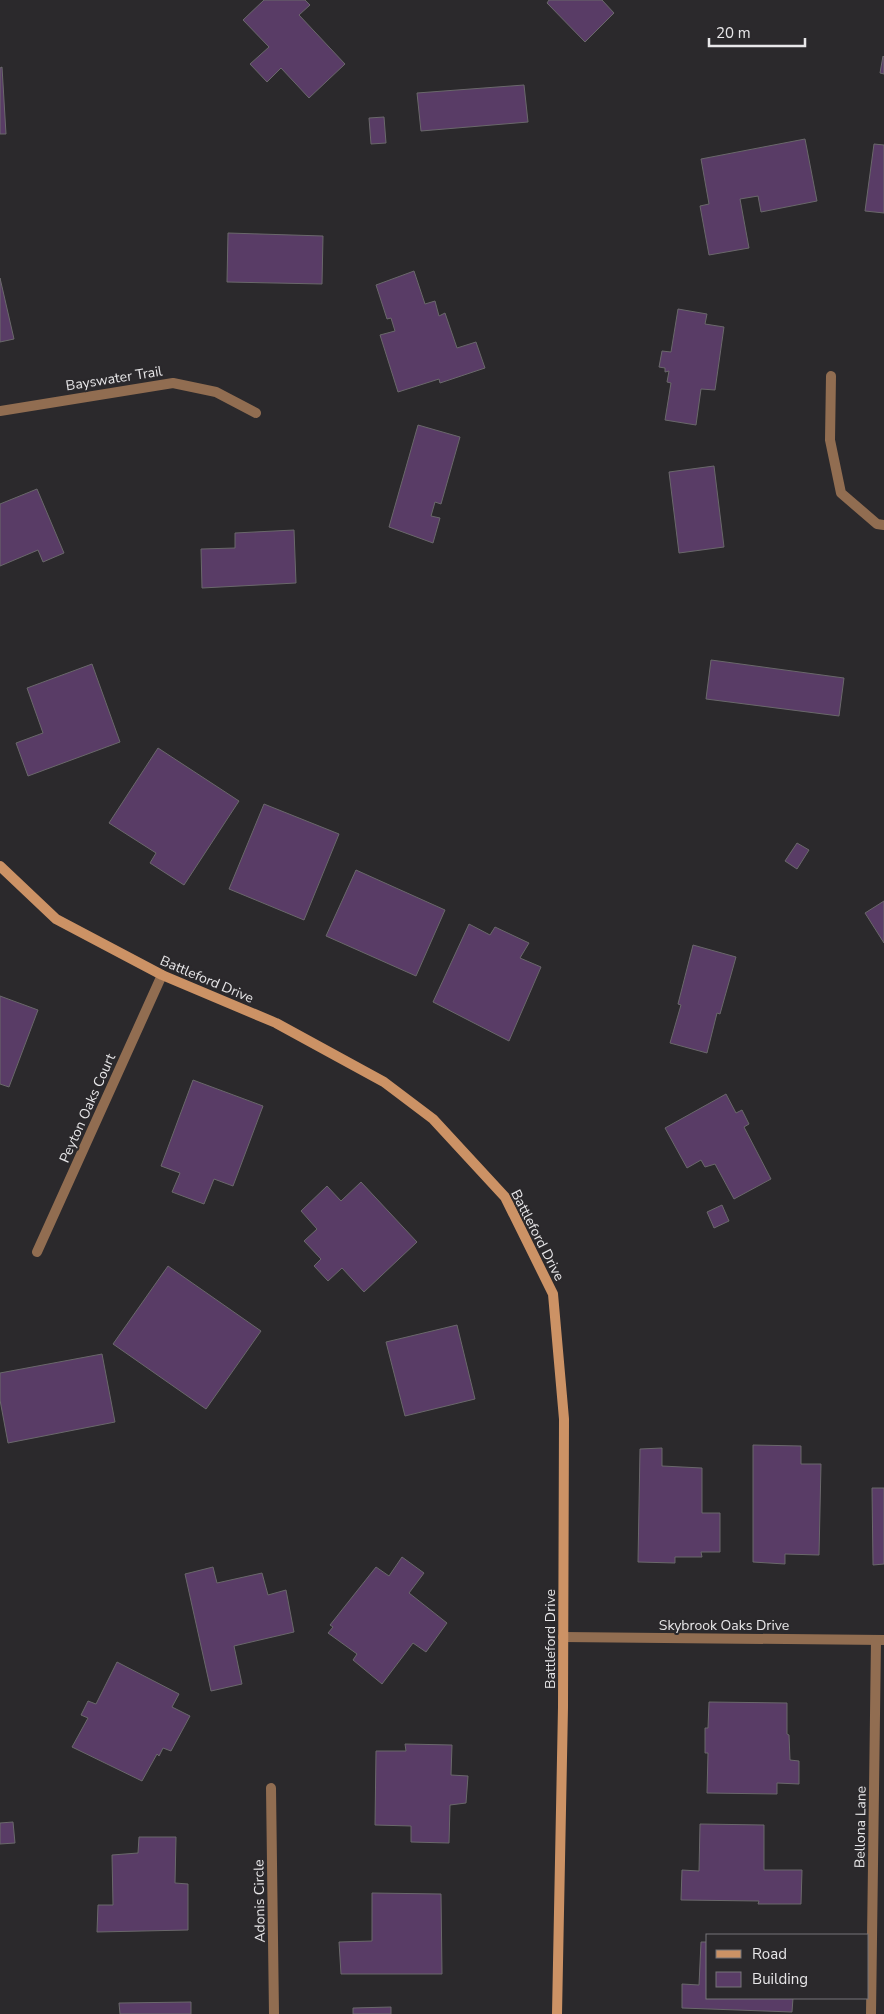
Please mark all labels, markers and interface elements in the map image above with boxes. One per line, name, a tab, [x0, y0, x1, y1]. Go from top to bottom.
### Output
scale bar	[709, 15, 805, 47]
text: 20 m	[716, 23, 751, 43]
street label: Bayswater Trail	[64, 361, 165, 396]
street label: Battleford Drive	[157, 951, 257, 1008]
street label: Peyton Oaks Court	[55, 1051, 120, 1166]
street label: Battleford Drive	[506, 1186, 569, 1284]
street label: Battleford Drive	[541, 1589, 560, 1689]
street label: Skybrook Oaks Drive	[659, 1616, 789, 1635]
street label: Bellona Lane	[850, 1786, 871, 1868]
street label: Adonis Circle	[249, 1859, 270, 1943]
legend	[706, 1934, 869, 1999]
text: Road	[752, 1944, 787, 1964]
text: Building	[752, 1969, 808, 1989]

